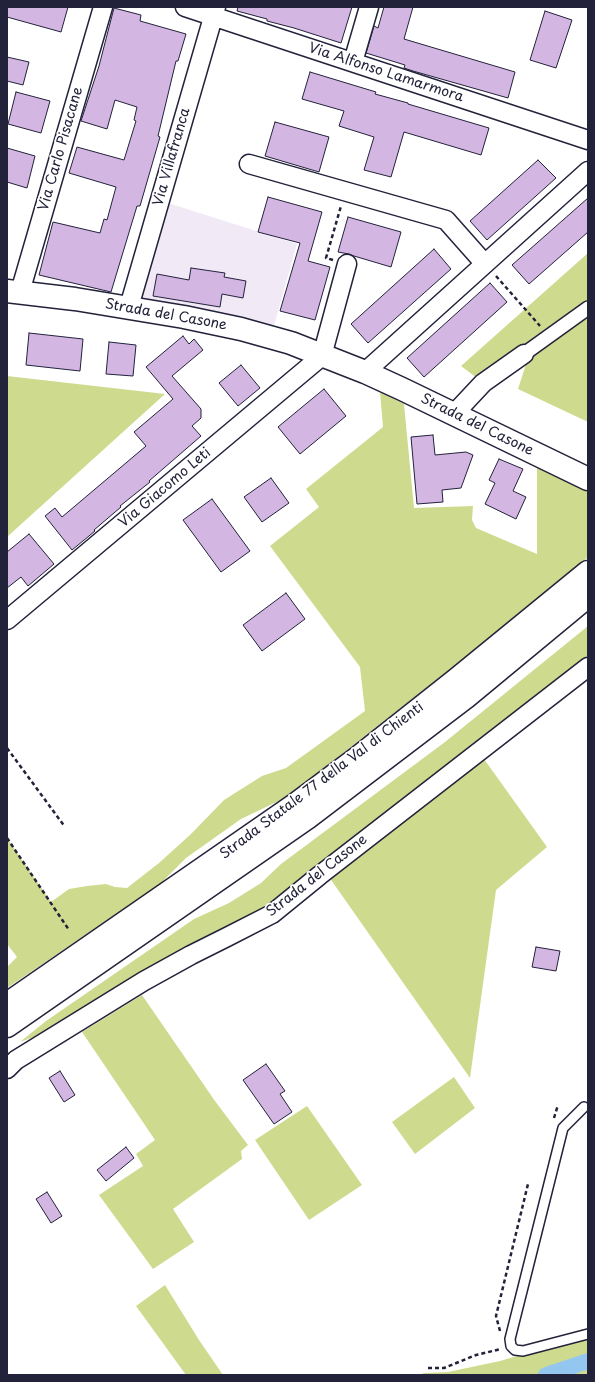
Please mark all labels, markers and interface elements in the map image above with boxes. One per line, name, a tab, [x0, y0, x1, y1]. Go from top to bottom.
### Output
street label: Via Alfonso Lamarmora	[306, 40, 466, 106]
street label: Via Carlo Pisacane	[35, 85, 87, 213]
street label: Via Villafranca	[150, 106, 194, 208]
street label: Strada del Casone	[104, 296, 228, 334]
street label: Strada del Casone	[418, 390, 536, 460]
street label: Via Giacomo Leti	[116, 445, 214, 531]
street label: Strada Statale 77 della Val di Chienti	[217, 699, 427, 863]
street label: Strada del Casone	[263, 831, 371, 921]

